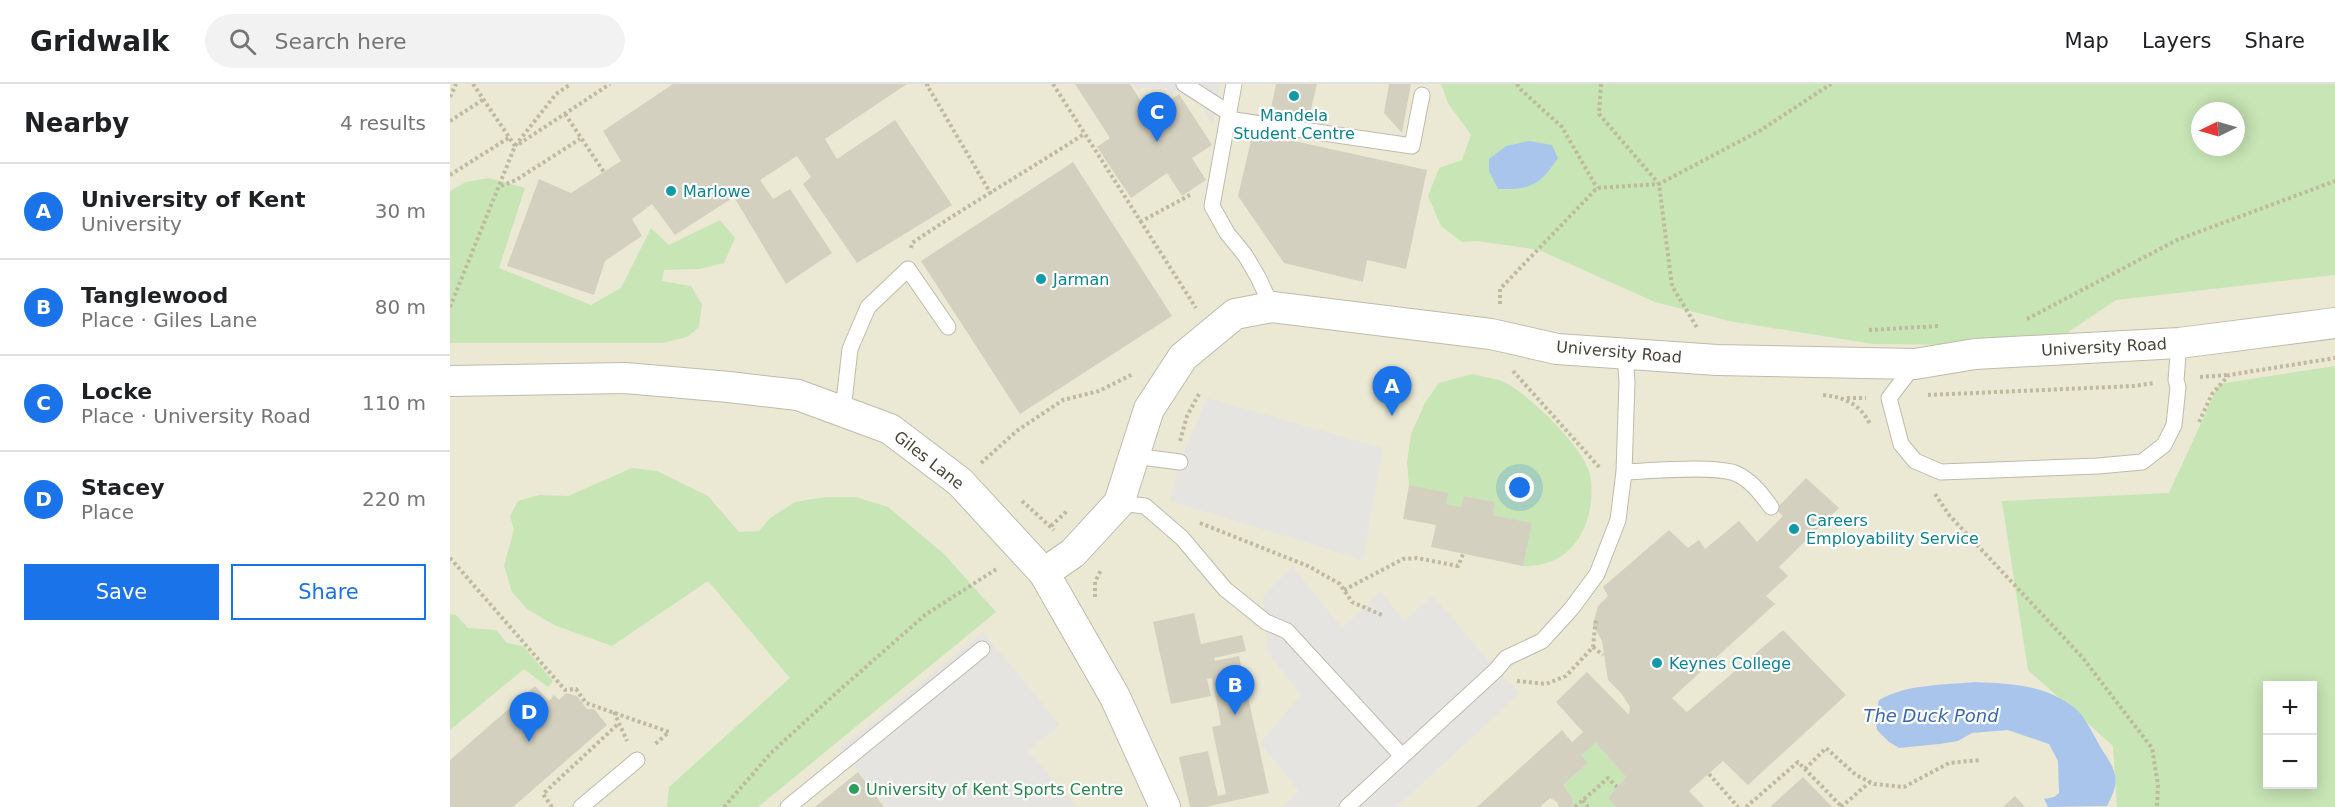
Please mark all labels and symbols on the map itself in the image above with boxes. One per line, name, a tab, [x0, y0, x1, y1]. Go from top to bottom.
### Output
marker: Mandela Student Centre	[1287, 89, 1301, 103]
pin: C	[1138, 92, 1176, 142]
north arrow	[2191, 102, 2245, 156]
place label: Mandela Student Centre	[1233, 106, 1355, 143]
place label: Marlowe	[683, 182, 750, 201]
marker: Marlowe	[664, 184, 678, 198]
place label: Jarman	[1052, 270, 1109, 289]
marker: Jarman	[1034, 272, 1048, 286]
street label: University Road	[2041, 334, 2167, 360]
street label: University Road	[1555, 337, 1683, 367]
pin: A	[1372, 366, 1412, 416]
street label: Giles Lane	[890, 427, 968, 493]
your location	[1505, 473, 1534, 502]
place label: Careers Employability Service	[1806, 511, 1979, 548]
marker: Careers Employability Service	[1787, 522, 1801, 536]
place label: Keynes College	[1669, 654, 1791, 673]
marker: Keynes College	[1650, 656, 1664, 670]
pin: B	[1216, 666, 1254, 715]
pin: D	[510, 692, 548, 742]
water label: The Duck Pond	[1863, 705, 1999, 726]
place label: University of Kent Sports Centre	[866, 780, 1123, 799]
marker: University of Kent Sports Centre	[847, 782, 861, 796]

